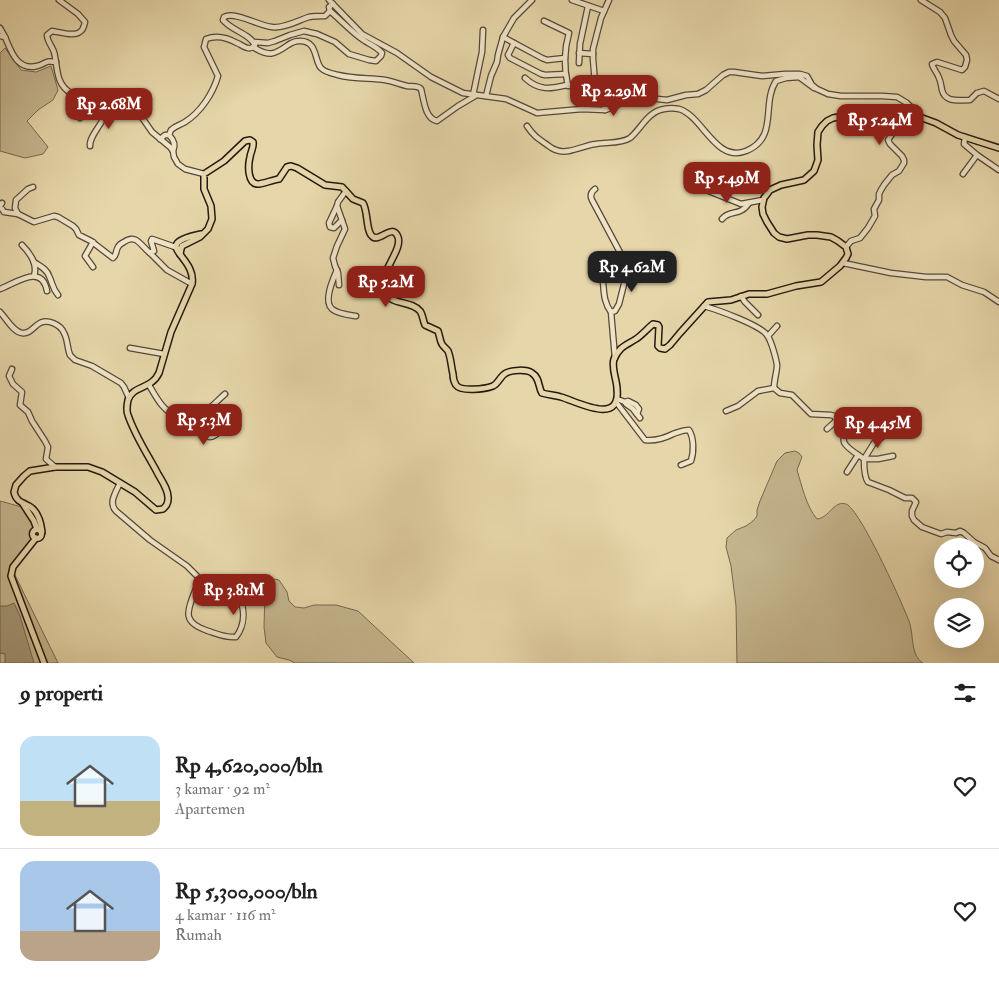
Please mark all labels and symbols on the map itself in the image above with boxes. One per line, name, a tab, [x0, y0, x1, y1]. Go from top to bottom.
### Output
pin: Rp 2.29M	[562, 74, 666, 117]
pin: Rp 2.68M	[57, 88, 161, 130]
pin: Rp 5.24M	[828, 104, 932, 146]
pin: Rp 5.49M	[675, 162, 779, 204]
pin: Rp 4.62M	[580, 250, 684, 293]
pin: Rp 5.2M	[340, 266, 432, 308]
pin: Rp 5.3M	[158, 404, 250, 446]
pin: Rp 4.45M	[826, 406, 930, 449]
pin: Rp 3.81M	[182, 574, 286, 616]

